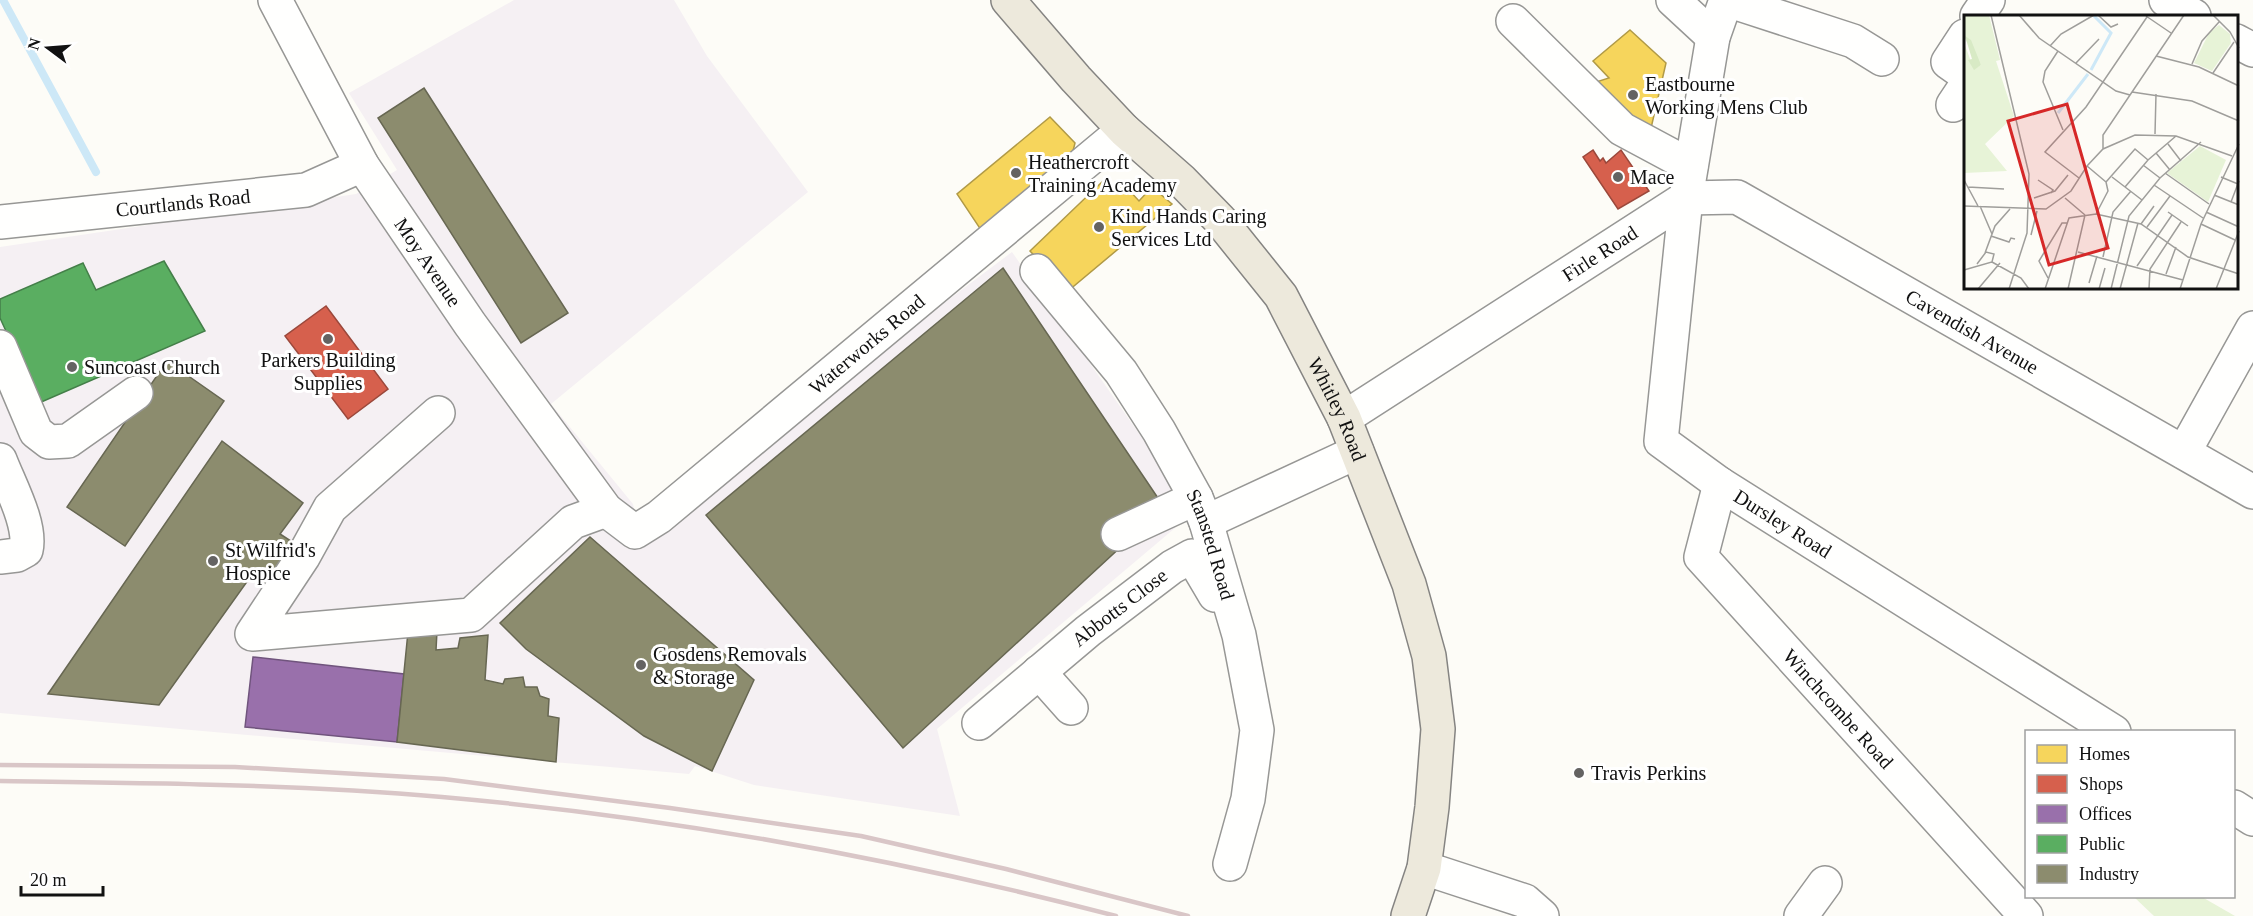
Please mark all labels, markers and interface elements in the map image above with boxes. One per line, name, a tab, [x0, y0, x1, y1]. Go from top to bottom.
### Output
inset map	[1964, 15, 2238, 290]
north arrow	[18, 18, 78, 78]
text: N	[24, 36, 44, 52]
place label: Eastbourne Working Mens Club	[1645, 73, 1808, 119]
marker: Eastbourne Working Mens Club	[1626, 88, 1640, 102]
place label: Heathercroft Training Academy	[1028, 151, 1177, 197]
marker: Heathercroft Training Academy	[1009, 166, 1023, 180]
place label: Mace	[1630, 166, 1675, 188]
marker: Mace	[1611, 170, 1625, 184]
street label: Courtlands Road	[115, 185, 251, 221]
place label: Kind Hands Caring Services Ltd	[1111, 205, 1267, 250]
street label: Moy Avenue	[390, 214, 466, 311]
marker: Kind Hands Caring Services Ltd	[1092, 220, 1106, 234]
street label: Firle Road	[1558, 221, 1641, 286]
street label: Cavendish Avenue	[1902, 285, 2043, 378]
street label: Waterworks Road	[804, 290, 929, 399]
marker: Parkers Building Supplies	[321, 332, 335, 346]
place label: Parkers Building Supplies	[261, 349, 396, 395]
street label: Whitley Road	[1304, 354, 1371, 464]
place label: Suncoast Church	[84, 356, 220, 378]
marker: Suncoast Church	[65, 360, 79, 374]
street label: Stansted Road	[1182, 485, 1239, 602]
street label: Dursley Road	[1730, 485, 1835, 562]
place label: St Wilfrid's Hospice	[225, 539, 316, 585]
marker: St Wilfrid's Hospice	[206, 554, 220, 568]
street label: Abbotts Close	[1067, 564, 1171, 651]
place label: Gosdens Removals & Storage	[653, 643, 807, 689]
street label: Winchcombe Road	[1779, 645, 1898, 773]
marker: Gosdens Removals & Storage	[634, 658, 648, 672]
legend	[2025, 730, 2235, 898]
text: Homes	[2079, 744, 2130, 764]
place label: Travis Perkins	[1591, 762, 1707, 784]
marker: Travis Perkins	[1572, 766, 1586, 780]
text: Shops	[2079, 774, 2123, 794]
text: Offices	[2079, 804, 2132, 824]
text: Public	[2079, 834, 2125, 854]
scale bar	[21, 859, 104, 897]
text: Industry	[2079, 864, 2139, 884]
text: 20 m	[30, 870, 67, 890]

